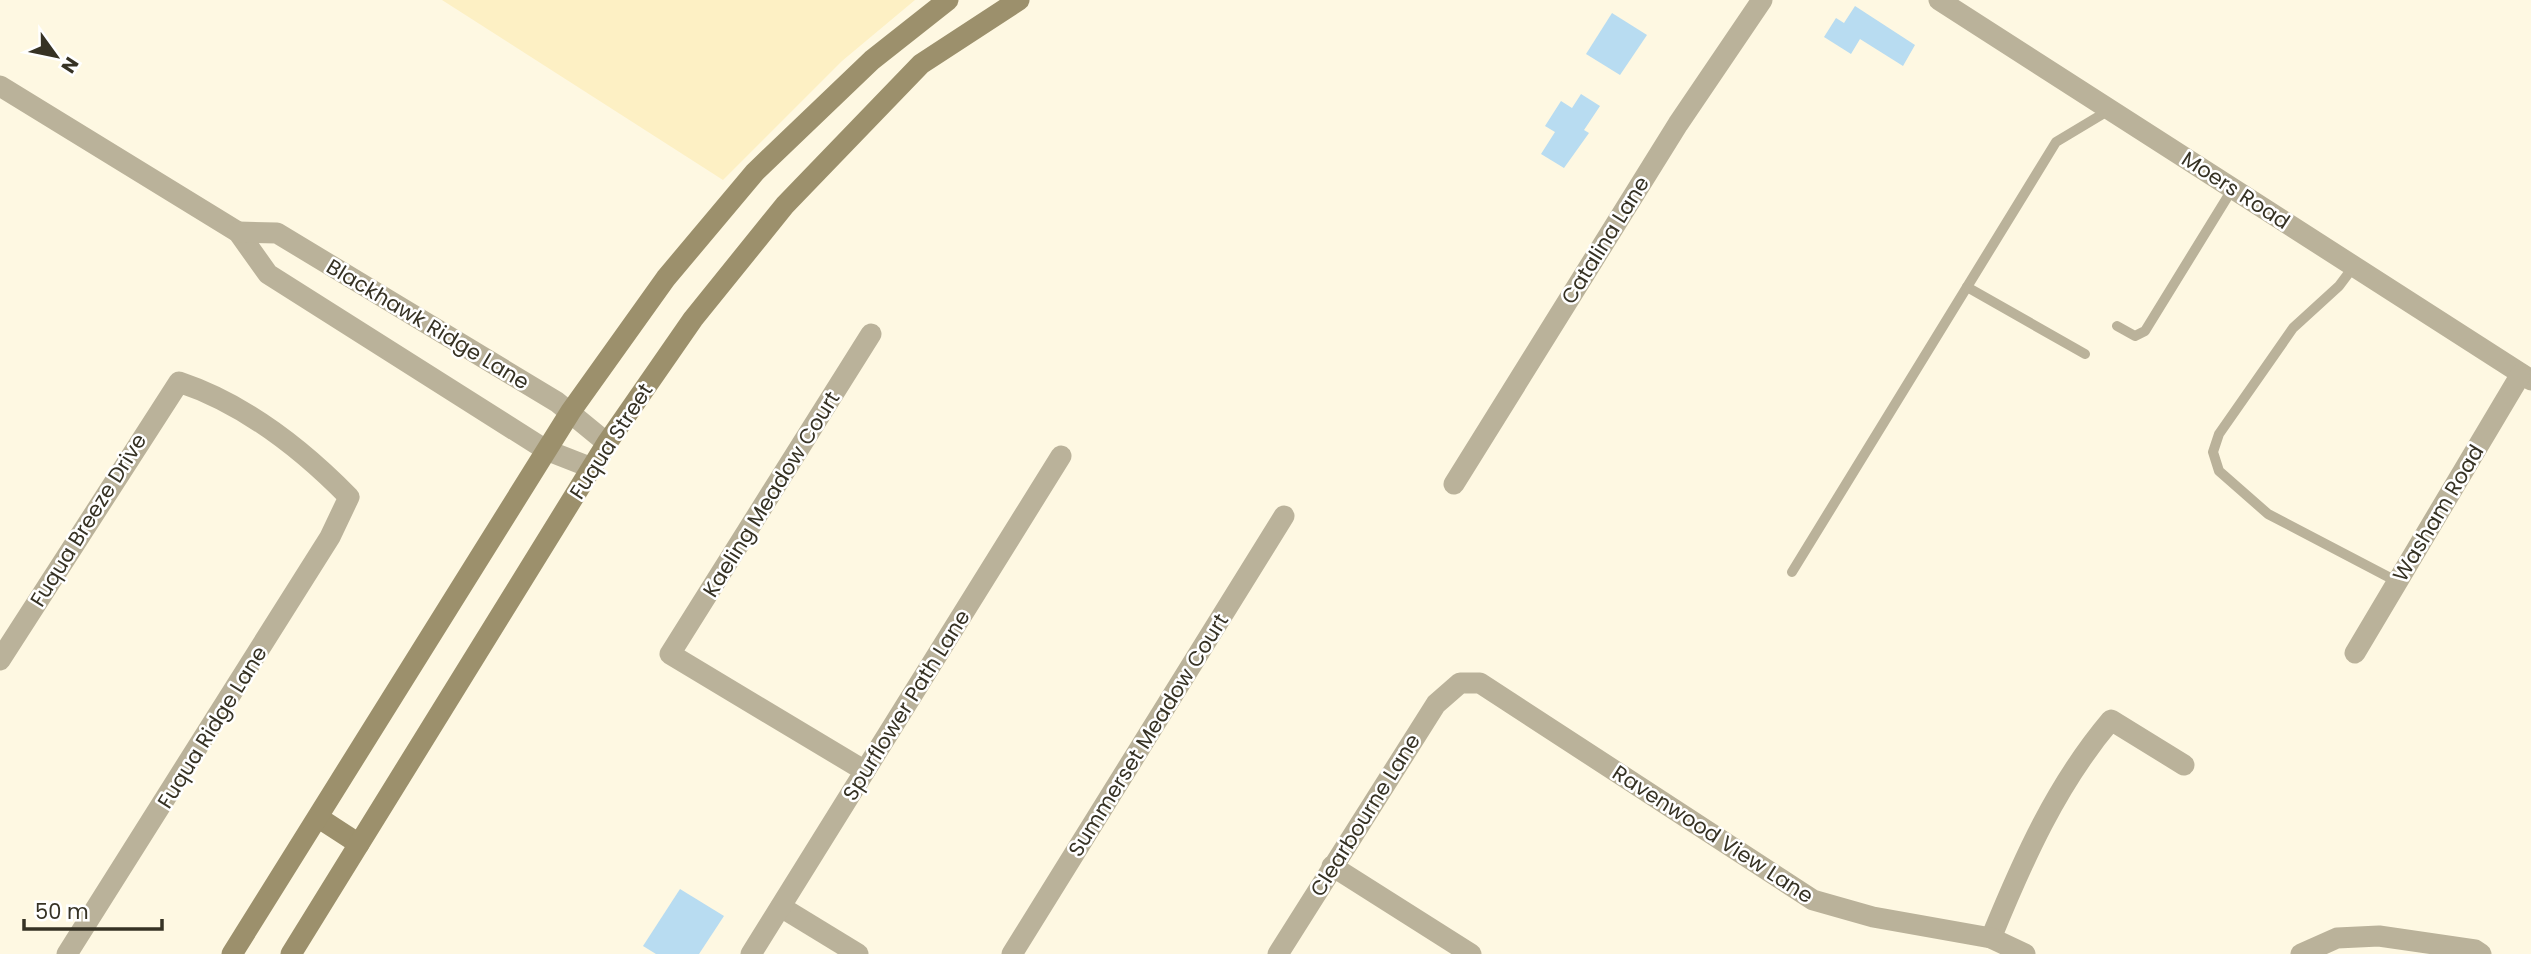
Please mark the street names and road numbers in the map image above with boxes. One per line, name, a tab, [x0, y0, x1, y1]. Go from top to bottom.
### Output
street label: Moers Road	[2176, 144, 2296, 236]
street label: Catalina Lane	[1554, 171, 1656, 309]
street label: Blackhawk Ridge Lane	[321, 252, 535, 396]
street label: Fuqua Street	[563, 377, 659, 505]
street label: Kaeling Meadow Court	[696, 386, 846, 602]
street label: Fuqua Breeze Drive	[23, 428, 153, 612]
street label: Washam Road	[2386, 439, 2490, 587]
street label: Spurflower Path Lane	[835, 604, 977, 806]
street label: Summerset Meadow Court	[1061, 608, 1235, 862]
street label: Fuqua Ridge Lane	[150, 640, 274, 814]
street label: Clearbourne Lane	[1303, 728, 1427, 902]
street label: Ravenwood View Lane	[1607, 758, 1819, 910]

